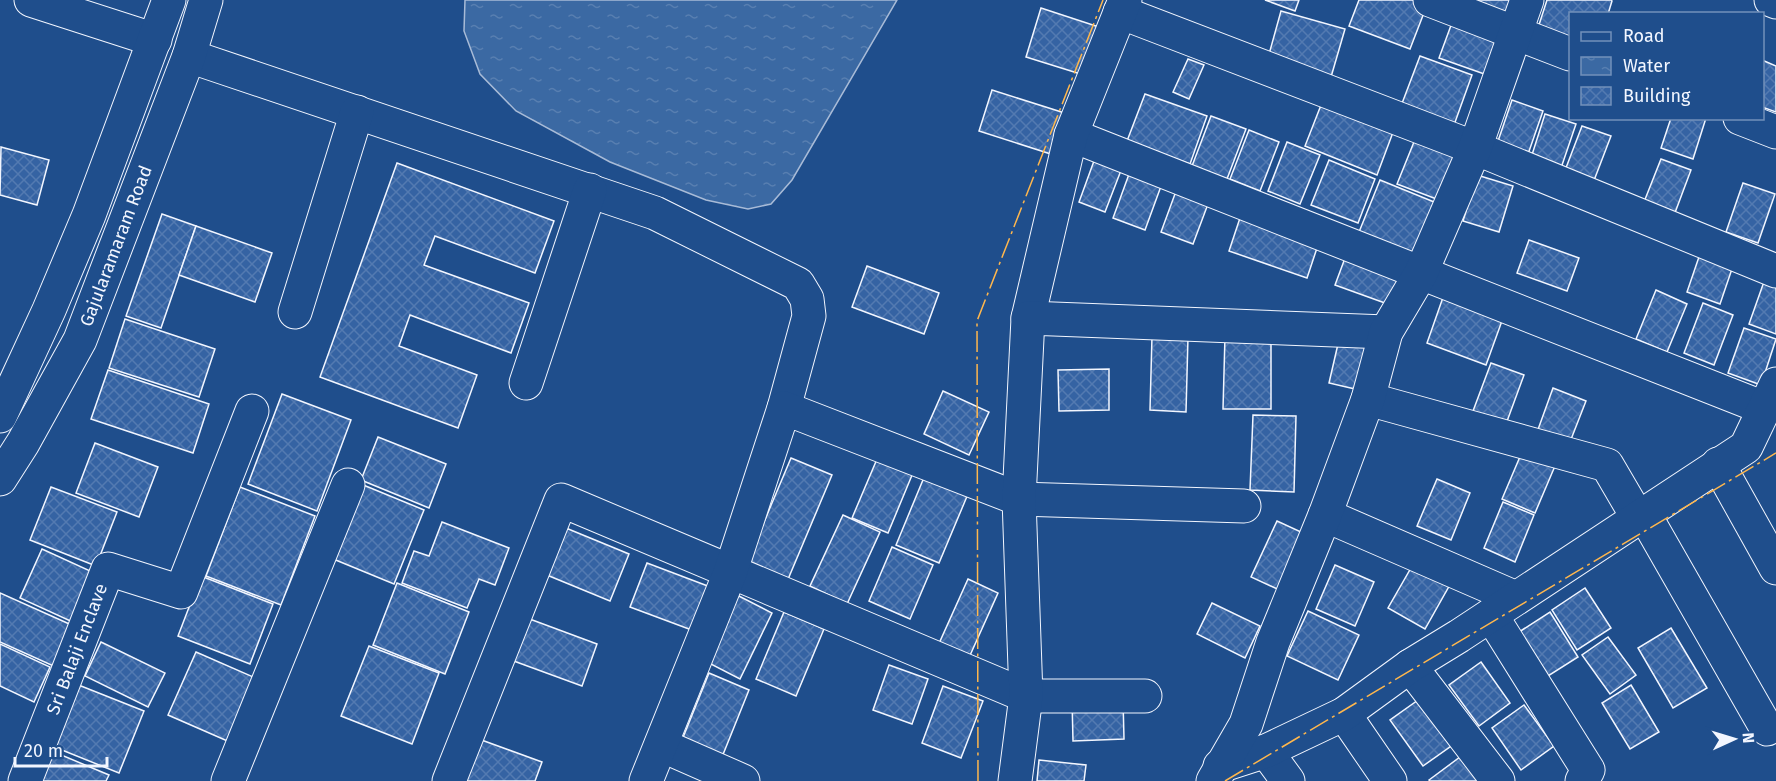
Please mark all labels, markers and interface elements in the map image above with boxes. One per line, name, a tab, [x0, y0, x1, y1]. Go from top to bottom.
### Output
legend	[1569, 12, 1764, 120]
text: Road	[1623, 25, 1665, 47]
text: Water	[1623, 55, 1670, 77]
text: Building	[1623, 85, 1691, 107]
street label: Gajularamaram Road	[75, 162, 157, 330]
street label: Sri Balaji Enclave	[42, 580, 112, 718]
north arrow	[1704, 709, 1764, 769]
scale bar	[15, 730, 106, 768]
text: N	[1739, 732, 1758, 744]
text: 20 m	[24, 740, 63, 762]

